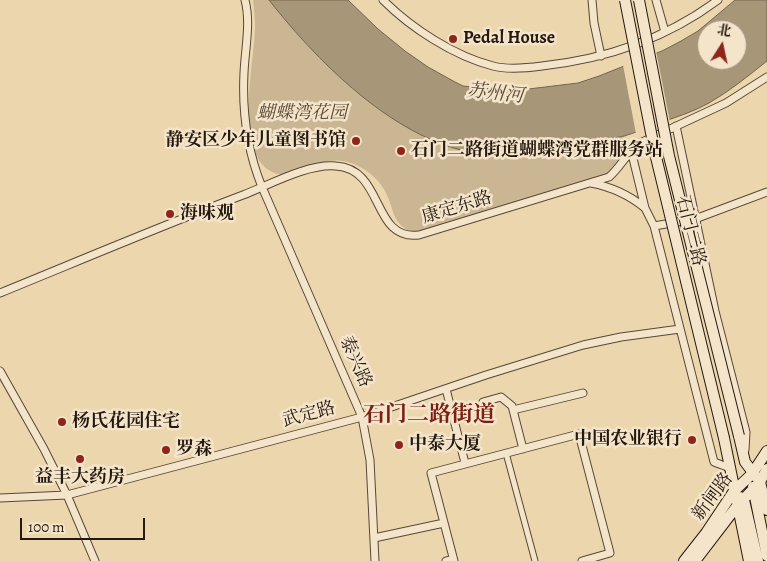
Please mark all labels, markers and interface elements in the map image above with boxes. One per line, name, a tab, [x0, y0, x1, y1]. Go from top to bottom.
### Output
north arrow	[697, 20, 747, 70]
text: 北	[716, 20, 733, 41]
place label: Pedal House	[463, 28, 555, 50]
marker: Pedal House	[447, 33, 459, 45]
water label: 苏州河	[465, 80, 525, 108]
park label: 蝴蝶湾花园	[257, 103, 347, 125]
place label: 静安区少年儿童图书馆	[166, 130, 346, 152]
marker: 静安区少年儿童图书馆	[350, 135, 362, 147]
place label: 石门二路街道蝴蝶湾党群服务站	[411, 140, 663, 162]
marker: 石门二路街道蝴蝶湾党群服务站	[395, 145, 407, 157]
street label: 康定东路	[419, 187, 495, 229]
street label: 石门二路	[671, 193, 709, 269]
place label: 海味观	[180, 203, 234, 225]
marker: 海味观	[164, 208, 176, 220]
street label: 泰兴路	[334, 333, 376, 391]
street label: 武定路	[280, 398, 338, 432]
district label: 石门二路街道	[363, 403, 495, 429]
place label: 杨氏花园住宅	[72, 411, 180, 433]
marker: 杨氏花园住宅	[56, 416, 68, 428]
place label: 中国农业银行	[574, 429, 682, 451]
place label: 中泰大厦	[409, 434, 481, 456]
marker: 中国农业银行	[686, 434, 698, 446]
place label: 罗森	[176, 439, 212, 461]
marker: 中泰大厦	[393, 439, 405, 451]
marker: 罗森	[160, 444, 172, 456]
marker: 益丰大药房	[74, 453, 86, 465]
place label: 益丰大药房	[35, 467, 125, 489]
street label: 新闸路	[688, 469, 738, 525]
scale bar	[22, 508, 148, 540]
text: 100 m	[28, 517, 65, 537]

